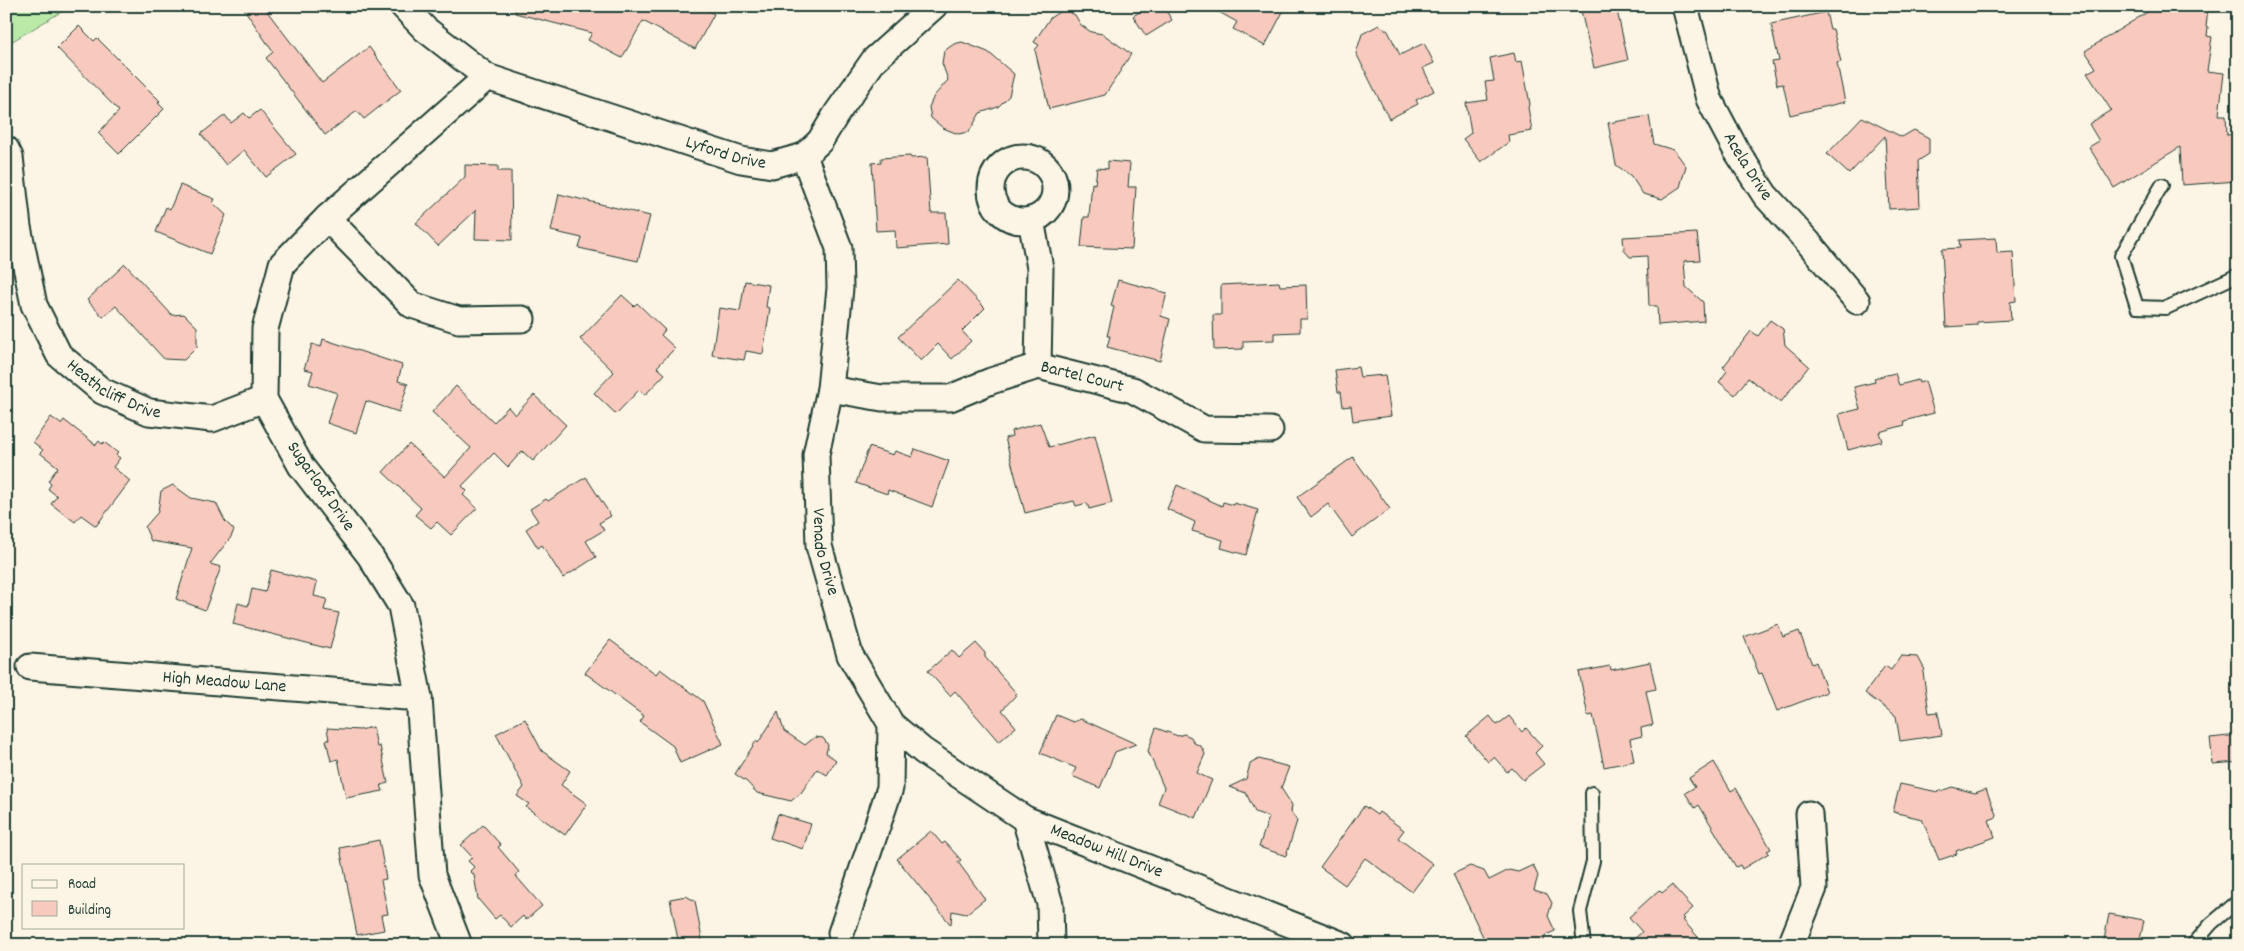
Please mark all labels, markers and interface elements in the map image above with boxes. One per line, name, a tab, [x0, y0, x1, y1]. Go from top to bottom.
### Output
street label: Acela Drive	[1717, 128, 1778, 207]
street label: Lyford Drive	[682, 130, 768, 176]
street label: Heathcliff Drive	[61, 354, 162, 426]
street label: Bartel Court	[1038, 355, 1127, 400]
street label: Sugarloaf Drive	[280, 437, 360, 537]
street label: Venado Drive	[805, 508, 845, 598]
street label: High Meadow Lane	[162, 665, 287, 700]
street label: Meadow Hill Drive	[1046, 818, 1166, 885]
legend	[22, 864, 185, 928]
text: Road	[68, 874, 96, 896]
text: Building	[68, 900, 111, 922]

